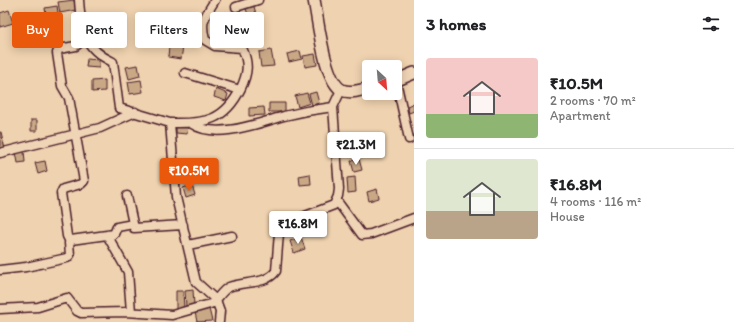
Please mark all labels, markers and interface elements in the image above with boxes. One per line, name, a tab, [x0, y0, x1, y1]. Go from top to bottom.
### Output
chip: Buy	[12, 12, 63, 48]
chip: Rent	[71, 12, 127, 48]
chip: Filters	[135, 12, 202, 48]
chip: New	[210, 12, 264, 48]
icon: filters	[700, 13, 722, 35]
text: 3 homes	[426, 14, 486, 34]
north arrow	[362, 60, 402, 100]
map controls	[362, 60, 402, 100]
text: ₹10.5M	[550, 73, 603, 93]
icon: home	[458, 74, 506, 122]
text: 2 rooms · 70 m²	[550, 93, 636, 108]
text: Apartment	[550, 108, 611, 123]
pin: ₹21.3M	[323, 132, 389, 166]
text: ₹21.3M	[336, 137, 376, 152]
pin: ₹10.5M	[156, 158, 222, 192]
text: ₹10.5M	[169, 163, 209, 178]
text: ₹16.8M	[550, 174, 602, 194]
icon: home	[458, 175, 506, 223]
text: 4 rooms · 116 m²	[550, 194, 641, 209]
text: House	[550, 209, 585, 224]
pin: ₹16.8M	[265, 211, 331, 245]
text: ₹16.8M	[278, 216, 318, 231]

